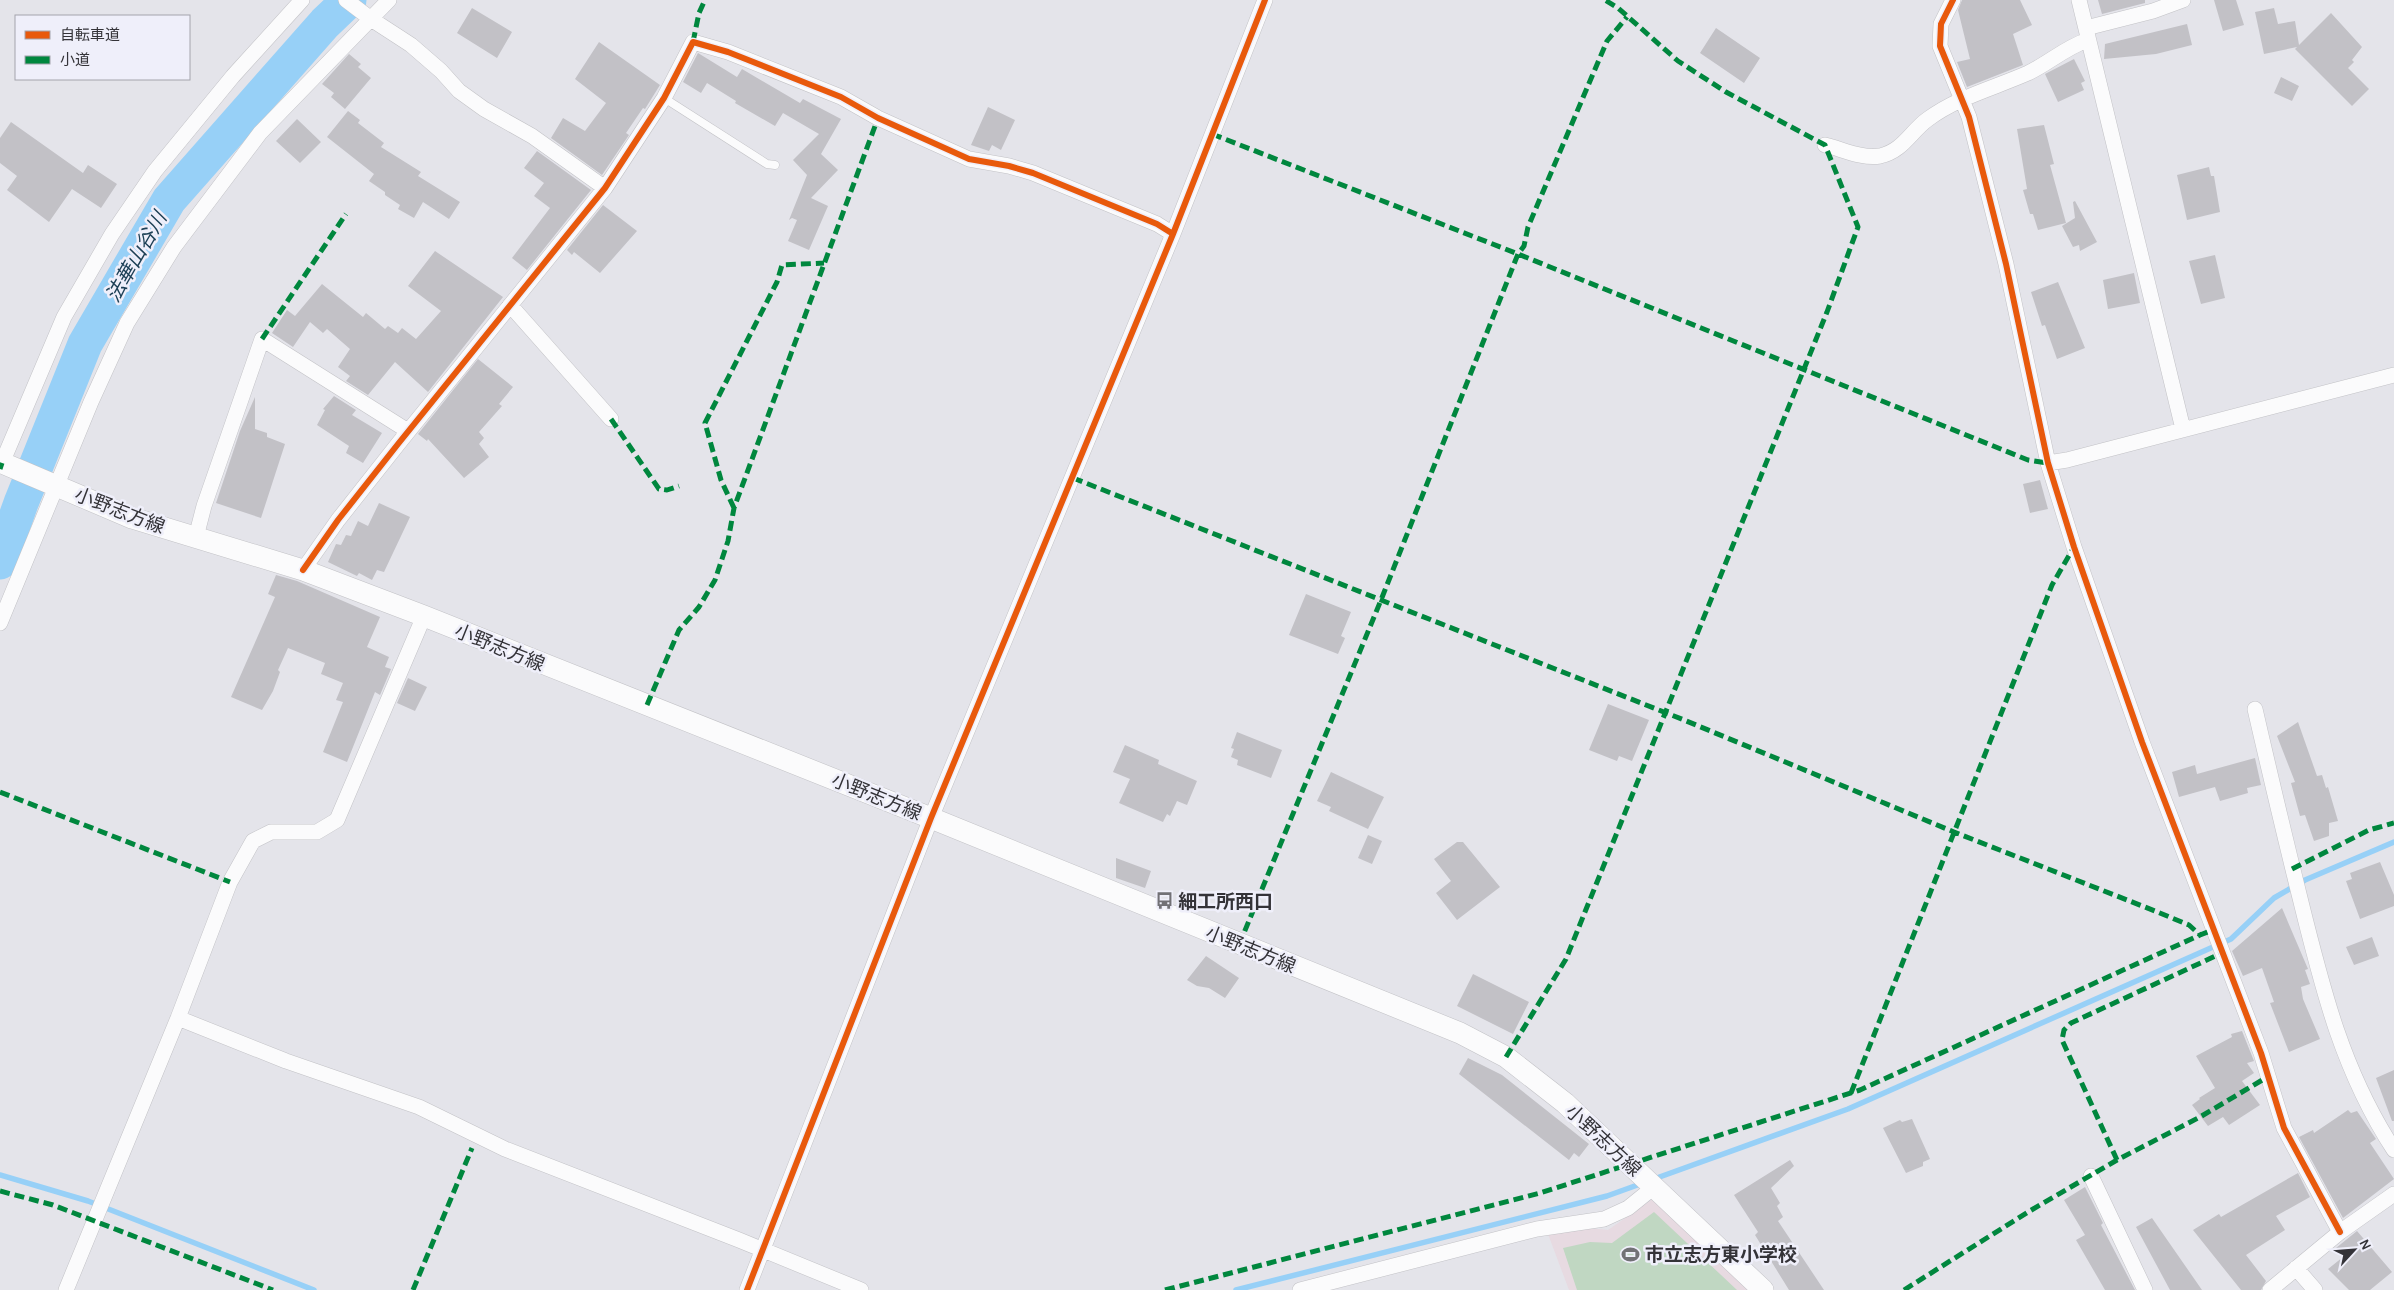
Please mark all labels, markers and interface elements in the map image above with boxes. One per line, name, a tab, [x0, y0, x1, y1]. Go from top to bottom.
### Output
legend	[15, 15, 190, 80]
text: 自転車道	[60, 26, 120, 44]
text: 小道	[60, 51, 90, 69]
water label: 法華山谷川	[101, 206, 172, 306]
street label: 小野志方線	[71, 484, 168, 538]
street label: 小野志方線	[451, 620, 548, 676]
street label: 小野志方線	[828, 769, 925, 825]
bus stop icon: 細工所西口	[1154, 891, 1174, 911]
place label: 細工所西口	[1178, 891, 1273, 913]
street label: 小野志方線	[1202, 922, 1299, 978]
street label: 小野志方線	[1561, 1100, 1646, 1181]
north arrow	[2329, 1225, 2379, 1275]
text: N	[2355, 1236, 2375, 1253]
sports icon: 市立志方東小学校	[1621, 1244, 1641, 1264]
place label: 市立志方東小学校	[1645, 1244, 1797, 1266]

